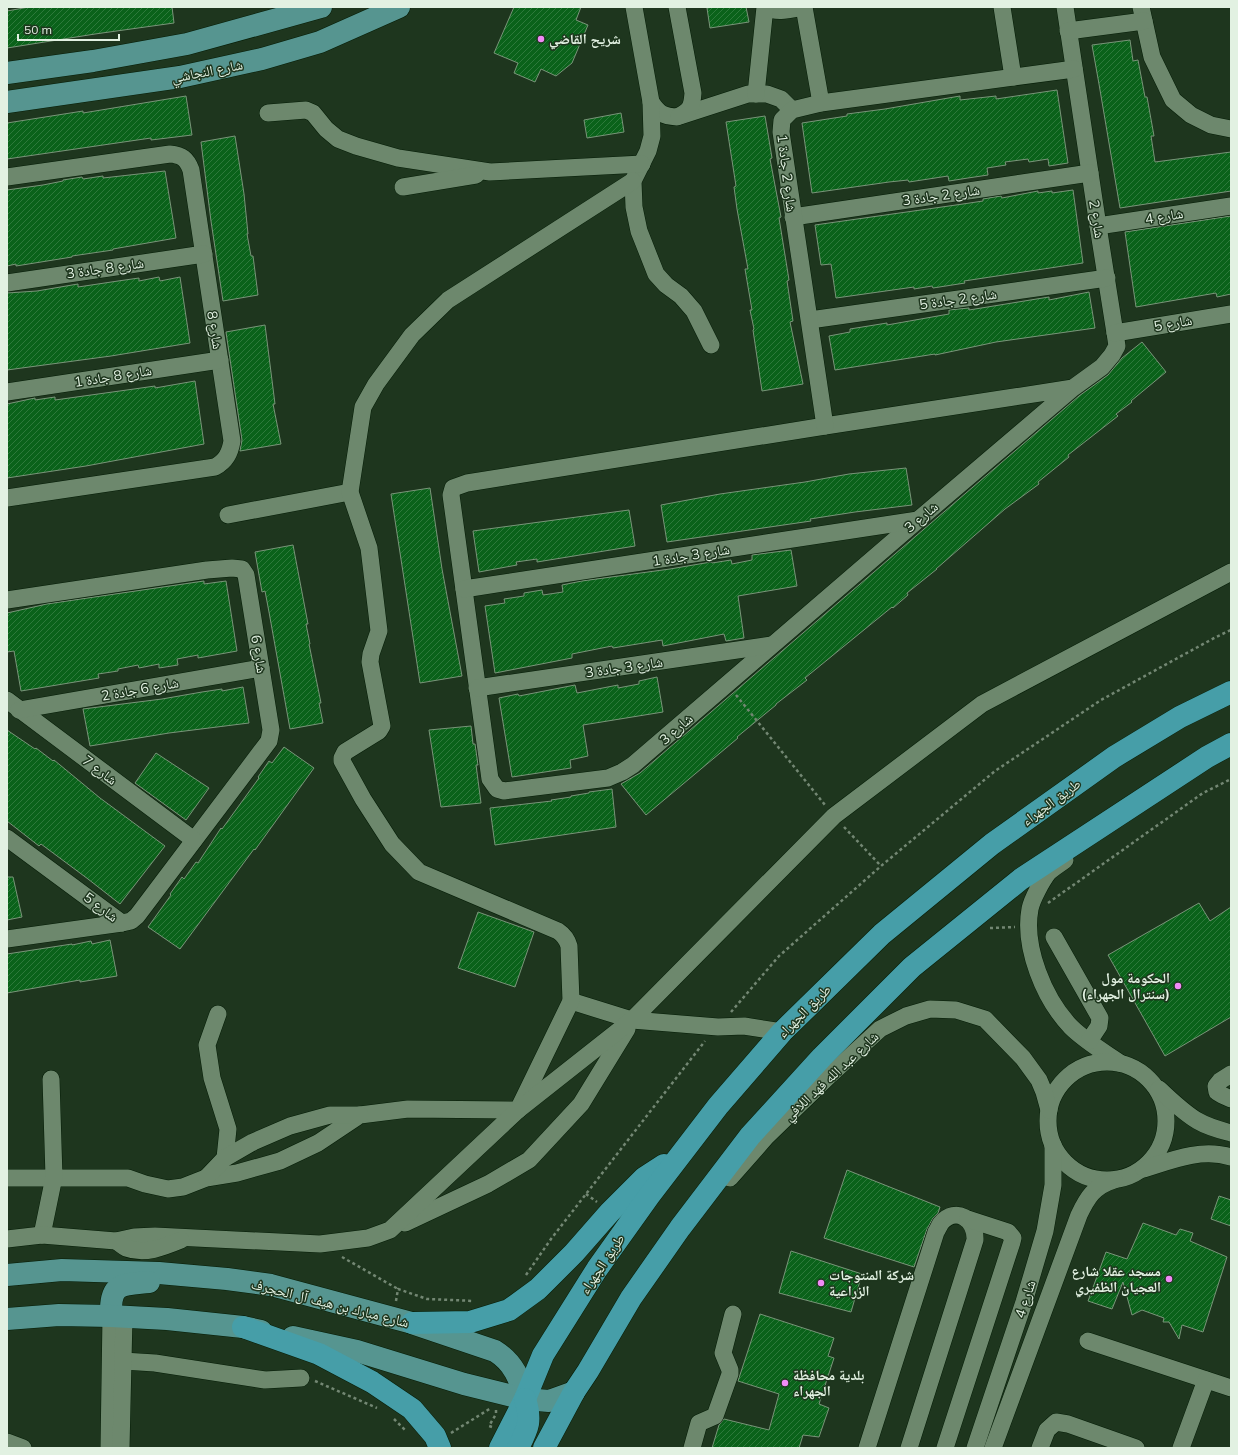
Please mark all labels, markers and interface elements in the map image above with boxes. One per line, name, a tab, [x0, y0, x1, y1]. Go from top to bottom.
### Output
scale bar	[18, 16, 119, 42]
text: 50 m	[24, 22, 52, 37]
place label: شريح القاضي	[549, 30, 621, 50]
marker: شريح القاضي	[536, 34, 546, 44]
street label: شارع النجاشي	[170, 55, 245, 89]
street label: شارع 2 جادة 1	[772, 133, 801, 213]
street label: شارع 2 جادة 3	[901, 181, 981, 210]
street label: شارع 2	[1084, 198, 1109, 240]
street label: شارع 4	[1143, 204, 1185, 229]
street label: شارع 8 جادة 3	[65, 254, 145, 283]
street label: شارع 2 جادة 5	[918, 285, 998, 314]
street label: شارع 8	[202, 309, 227, 351]
street label: شارع 5	[1152, 311, 1194, 336]
street label: شارع 8 جادة 1	[73, 361, 153, 392]
street label: شارع 3	[900, 498, 942, 537]
street label: شارع 3 جادة 1	[651, 540, 731, 571]
street label: شارع 6	[246, 633, 271, 675]
street label: شارع 3 جادة 3	[584, 653, 664, 682]
street label: شارع 6 جادة 2	[100, 673, 180, 706]
street label: شارع 3	[655, 710, 697, 749]
street label: شارع 7	[79, 751, 121, 790]
street label: طريق الجهراء	[1018, 775, 1085, 830]
street label: شارع 5	[80, 888, 122, 927]
place label: الحكومة مول (سنترال الجهراء)	[1082, 969, 1170, 1003]
street label: طريق الجهراء	[773, 980, 835, 1042]
marker: الحكومة مول (سنترال الجهراء)	[1173, 981, 1183, 991]
street label: شارع عبد الله فهد اللافي	[780, 1027, 884, 1126]
street label: طريق الجهراء	[575, 1231, 629, 1298]
place label: مسجد عقلا شارع العجيان الظفيري	[1072, 1262, 1161, 1298]
place label: شركة المنتوجات الزراعية	[829, 1266, 914, 1300]
marker: مسجد عقلا شارع العجيان الظفيري	[1164, 1274, 1174, 1284]
street label: شارع مبارك بن هيف آل الحجرف	[249, 1275, 411, 1332]
marker: شركة المنتوجات الزراعية	[816, 1278, 826, 1288]
street label: شارع 4	[1010, 1278, 1040, 1320]
place label: بلدية محافظة الجهراء	[793, 1366, 865, 1400]
marker: بلدية محافظة الجهراء	[780, 1378, 790, 1388]

